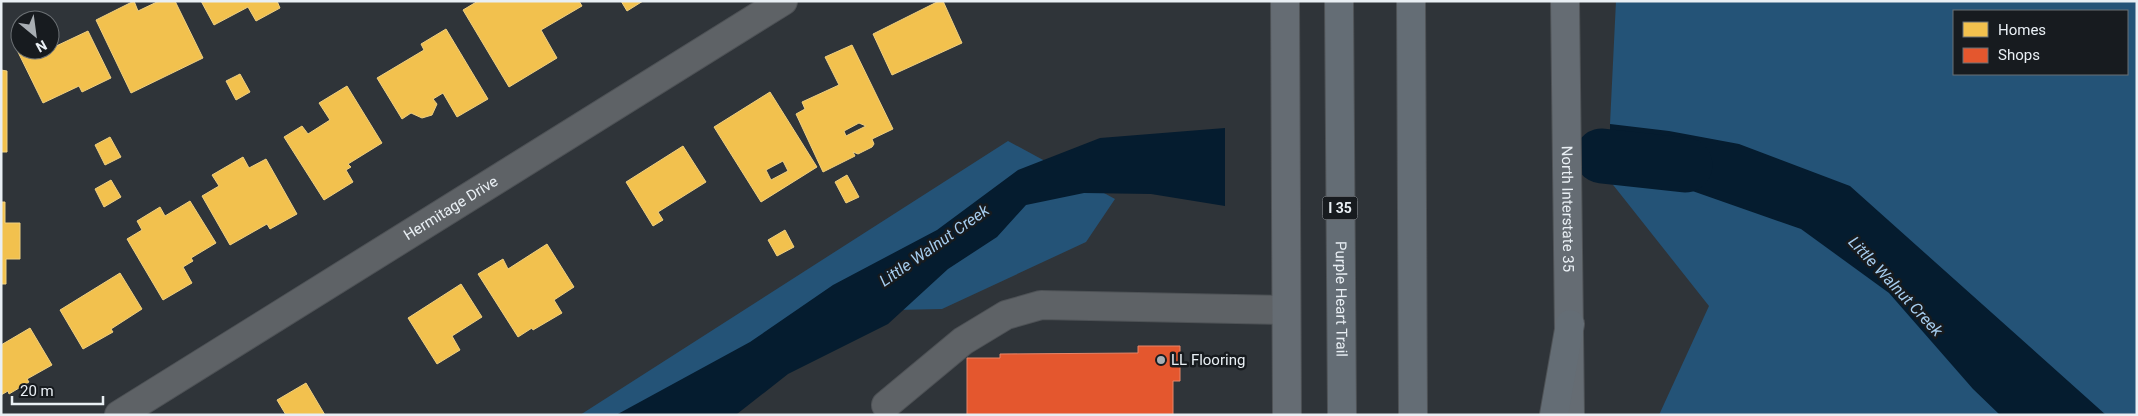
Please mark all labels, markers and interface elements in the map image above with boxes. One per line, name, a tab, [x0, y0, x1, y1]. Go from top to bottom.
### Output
north arrow	[10, 10, 60, 60]
legend	[1953, 10, 2128, 75]
text: Homes	[1998, 21, 2046, 39]
text: N	[33, 37, 50, 56]
text: Shops	[1998, 46, 2040, 64]
street label: North Interstate 35	[1558, 146, 1577, 272]
street label: Hermitage Drive	[400, 172, 501, 244]
road number: I 35	[1322, 197, 1358, 220]
water label: Little Walnut Creek	[876, 200, 994, 290]
water label: Little Walnut Creek	[1844, 232, 1948, 341]
street label: Purple Heart Trail	[1332, 241, 1351, 357]
place label: LL Flooring	[1171, 351, 1245, 369]
marker: LL Flooring	[1155, 354, 1167, 366]
scale bar	[12, 374, 104, 406]
text: 20 m	[20, 382, 54, 400]

